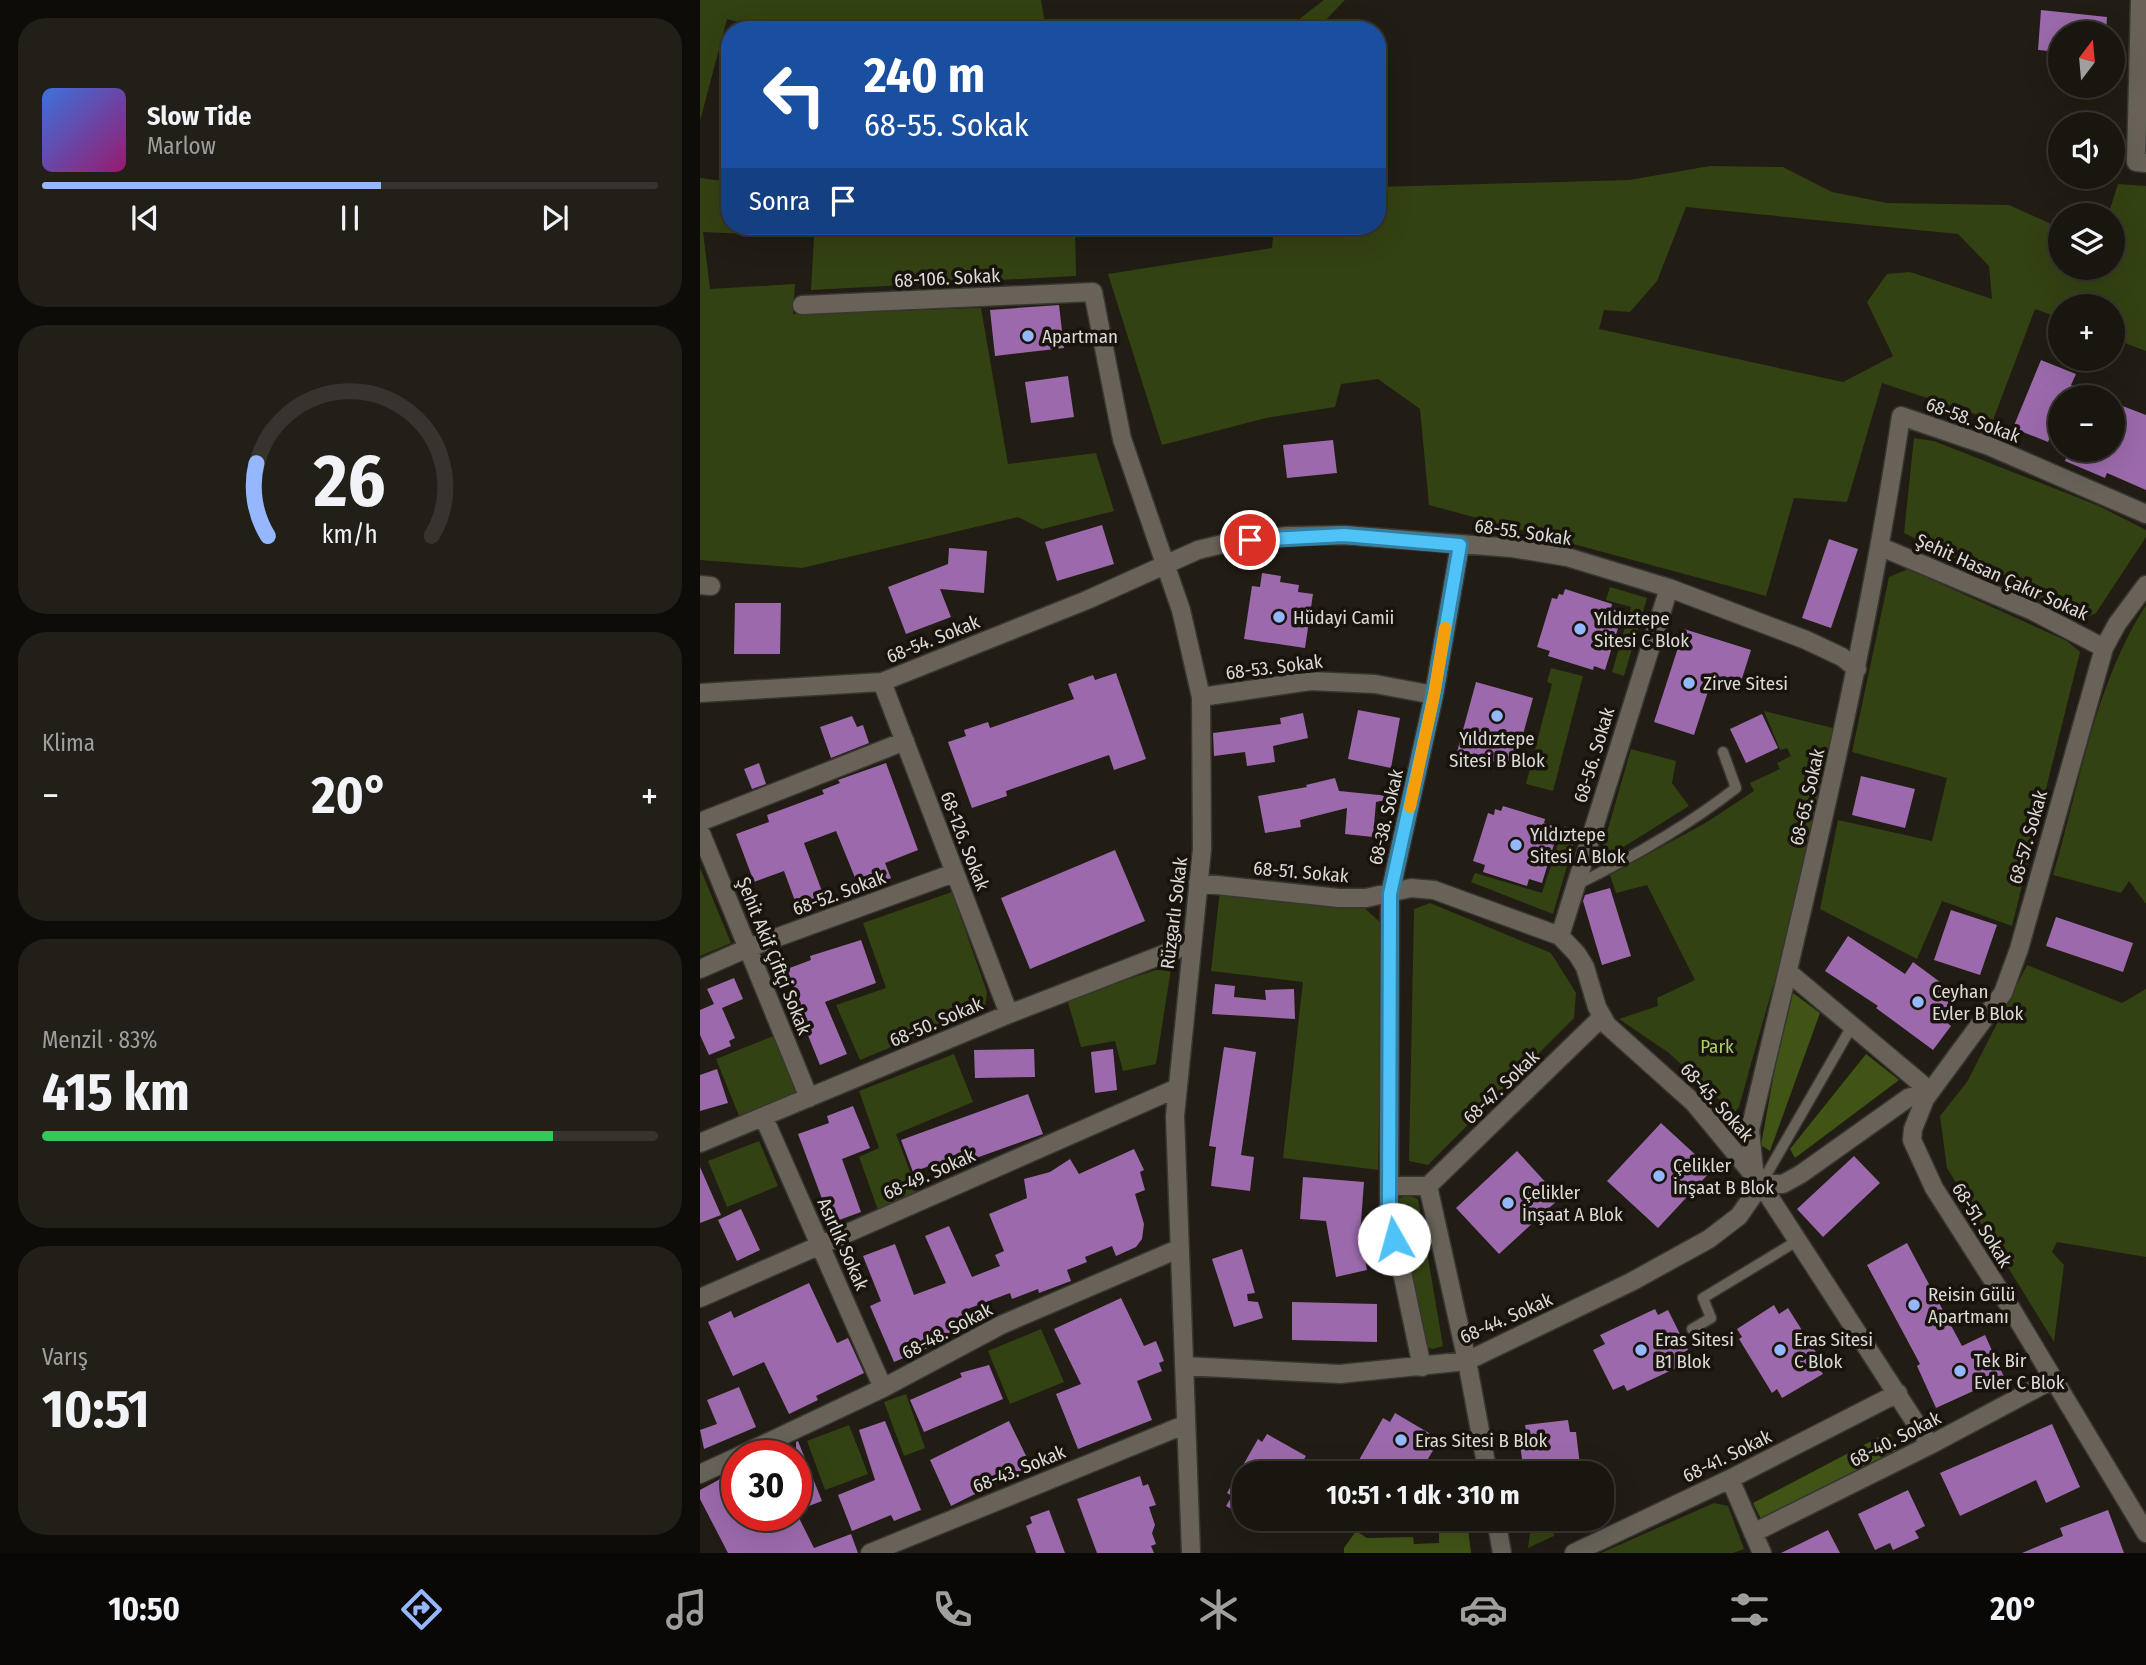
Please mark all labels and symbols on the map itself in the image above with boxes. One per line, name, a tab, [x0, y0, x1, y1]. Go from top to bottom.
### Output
north arrow	[2048, 21, 2124, 98]
street label: 68-106. Sokak	[893, 264, 1001, 292]
place label: Apartman	[1042, 325, 1118, 348]
marker: Apartman	[1020, 328, 1036, 344]
street label: 68-58. Sokak	[1923, 392, 2023, 448]
pin	[1220, 510, 1280, 570]
street label: 68-55. Sokak	[1473, 514, 1573, 550]
street label: Şehit Hasan Çakır Sokak	[1912, 529, 2092, 625]
place label: Hüdayi Camii	[1293, 606, 1394, 629]
place label: Yıldıztepe Sitesi C Blok	[1594, 607, 1689, 652]
marker: Hüdayi Camii	[1271, 609, 1287, 625]
street label: 68-54. Sokak	[883, 610, 983, 668]
marker: Yıldıztepe Sitesi C Blok	[1572, 621, 1588, 637]
street label: 68-53. Sokak	[1224, 650, 1324, 684]
place label: Zirve Sitesi	[1703, 672, 1788, 695]
marker: Zirve Sitesi	[1681, 675, 1697, 691]
street label: 68-56. Sokak	[1569, 704, 1619, 805]
marker: Yıldıztepe Sitesi B Blok	[1489, 708, 1505, 724]
place label: Yıldıztepe Sitesi B Blok	[1449, 727, 1545, 772]
street label: 68-65. Sokak	[1785, 746, 1829, 848]
street label: 68-38. Sokak	[1364, 767, 1408, 867]
street label: 68-57. Sokak	[2004, 787, 2052, 887]
street label: 68-126. Sokak	[936, 788, 995, 894]
place label: Yıldıztepe Sitesi A Blok	[1530, 823, 1626, 868]
marker: Yıldıztepe Sitesi A Blok	[1508, 837, 1524, 853]
street label: Rüzgarlı Sokak	[1156, 856, 1192, 970]
street label: 68-51. Sokak	[1252, 856, 1350, 888]
street label: 68-52. Sokak	[789, 866, 889, 920]
street label: Şehit Akif Çiftçi Sokak	[732, 874, 816, 1038]
place label: Ceyhan Evler B Blok	[1932, 980, 2024, 1025]
street label: 68-50. Sokak	[886, 992, 986, 1052]
marker: Ceyhan Evler B Blok	[1910, 994, 1926, 1010]
park label: Park	[1700, 1035, 1734, 1058]
street label: 68-47. Sokak	[1458, 1045, 1544, 1129]
street label: 68-45. Sokak	[1676, 1058, 1758, 1146]
street label: 68-49. Sokak	[879, 1143, 979, 1205]
place label: Çelikler İnşaat B Blok	[1673, 1154, 1774, 1199]
marker: Çelikler İnşaat B Blok	[1651, 1168, 1667, 1184]
street label: 68-51. Sokak	[1947, 1178, 2017, 1272]
place label: Çelikler İnşaat A Blok	[1522, 1181, 1623, 1226]
street label: Asırlık Sokak	[812, 1194, 874, 1294]
marker: Çelikler İnşaat A Blok	[1500, 1195, 1516, 1211]
position arrow	[1357, 1202, 1431, 1276]
place label: Reisin Gülü Apartmanı	[1928, 1283, 2015, 1328]
street label: 68-44. Sokak	[1456, 1287, 1556, 1349]
marker: Reisin Gülü Apartmanı	[1906, 1297, 1922, 1313]
street label: 68-48. Sokak	[898, 1298, 996, 1364]
place label: Eras Sitesi B1 Blok	[1655, 1328, 1734, 1373]
place label: Eras Sitesi C Blok	[1794, 1328, 1873, 1373]
marker: Eras Sitesi B1 Blok	[1633, 1342, 1649, 1358]
marker: Eras Sitesi C Blok	[1772, 1342, 1788, 1358]
place label: Tek Bir Evler C Blok	[1974, 1349, 2065, 1394]
marker: Tek Bir Evler C Blok	[1952, 1363, 1968, 1379]
street label: 68-40. Sokak	[1845, 1406, 1945, 1472]
street label: 68-41. Sokak	[1679, 1425, 1775, 1487]
place label: Eras Sitesi B Blok	[1415, 1429, 1548, 1452]
marker: Eras Sitesi B Blok	[1393, 1432, 1409, 1448]
speed limit sign: 30	[721, 1440, 812, 1531]
street label: 68-43. Sokak	[969, 1440, 1069, 1498]

